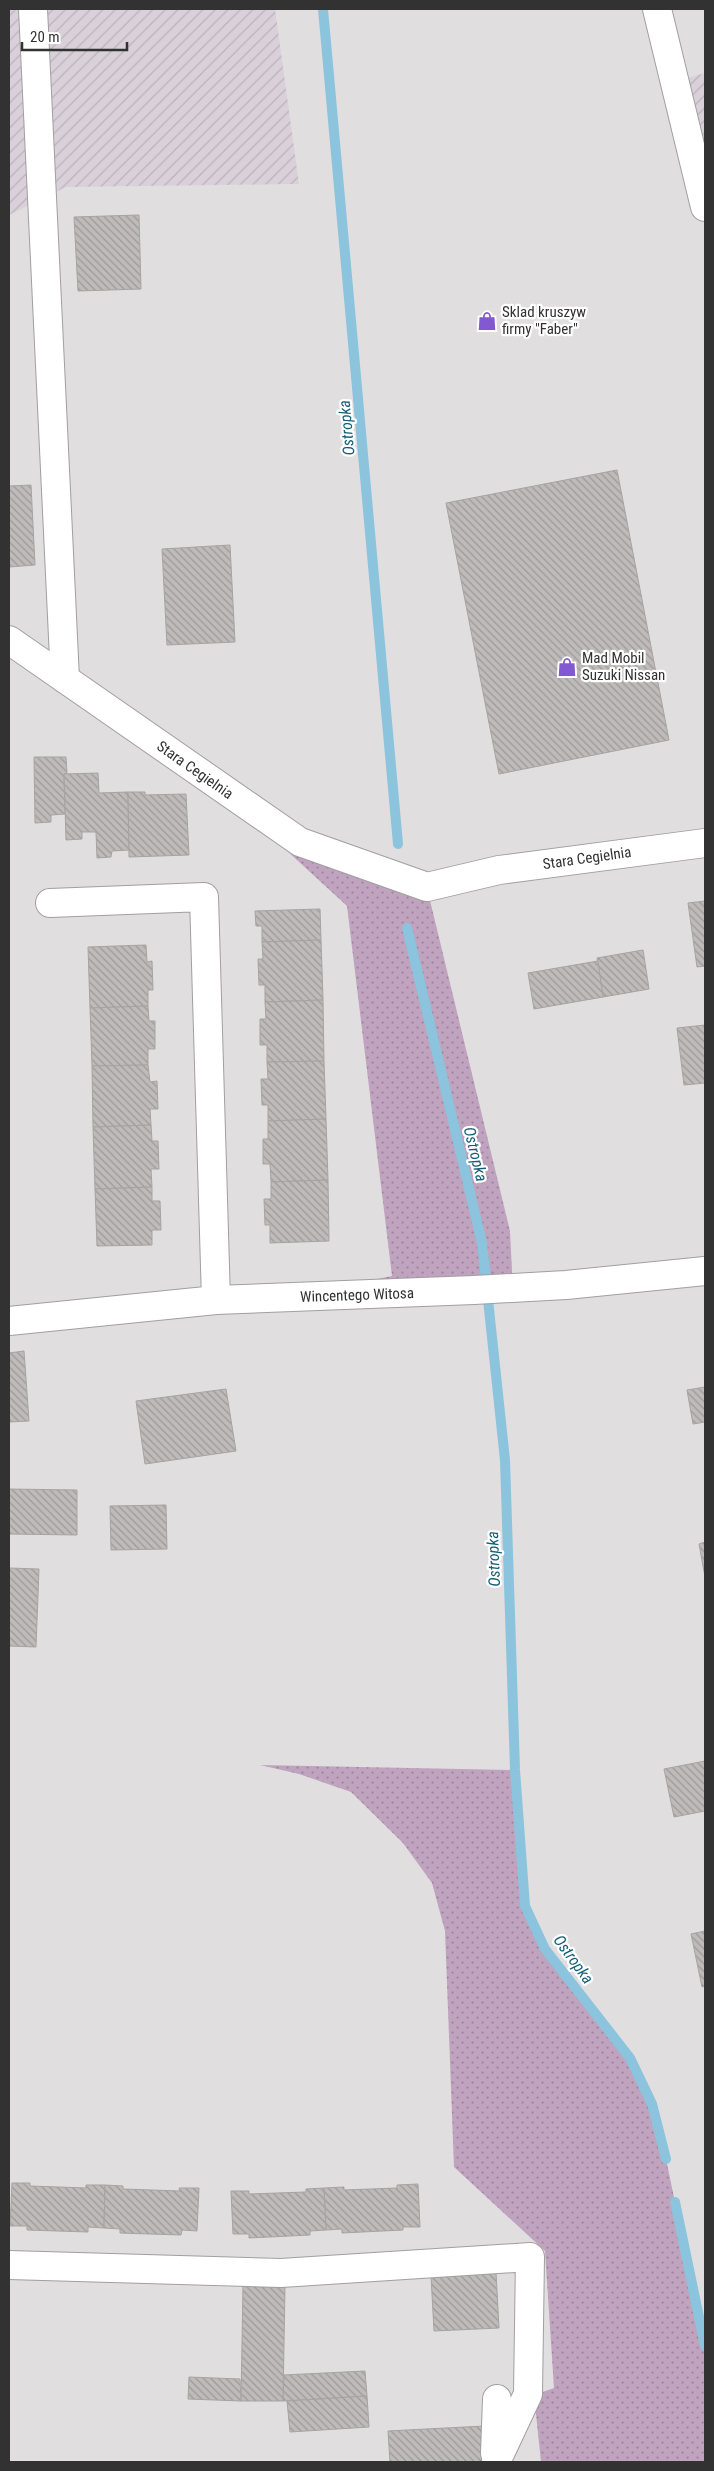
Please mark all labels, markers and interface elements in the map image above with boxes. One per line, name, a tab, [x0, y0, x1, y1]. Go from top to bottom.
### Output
scale bar	[22, 20, 128, 52]
text: 20 m	[30, 28, 60, 46]
place label: Sklad kruszyw firmy "Faber"	[502, 303, 586, 338]
shop icon: Sklad kruszyw firmy "Faber"	[476, 310, 498, 332]
water label: Ostropka	[335, 400, 358, 456]
place label: Mad Mobil Suzuki Nissan	[582, 649, 665, 684]
shop icon: Mad Mobil Suzuki Nissan	[556, 656, 578, 678]
street label: Stara Cegielnia	[153, 737, 237, 803]
street label: Stara Cegielnia	[542, 843, 632, 873]
water label: Ostropka	[460, 1125, 491, 1183]
street label: Wincentego Witosa	[300, 1284, 414, 1306]
water label: Ostropka	[483, 1531, 504, 1587]
water label: Ostropka	[550, 1931, 598, 1987]

